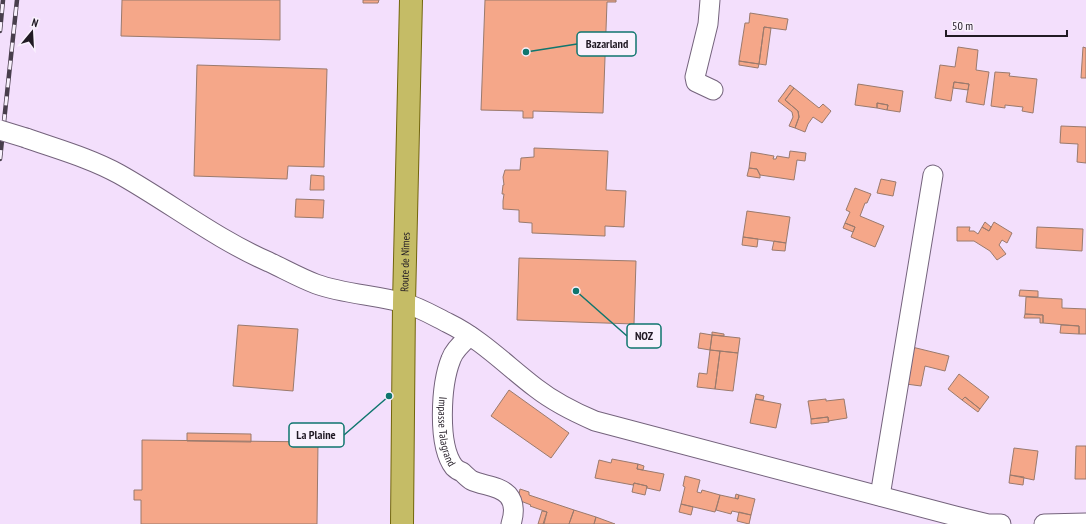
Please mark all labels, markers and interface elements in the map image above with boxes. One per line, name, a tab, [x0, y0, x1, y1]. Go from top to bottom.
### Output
north arrow	[12, 12, 52, 52]
scale bar	[946, 12, 1067, 38]
text: N	[30, 15, 40, 30]
text: 50 m	[952, 18, 973, 33]
callout: Bazarland	[577, 32, 636, 56]
text: Bazarland	[586, 36, 628, 51]
street label: Route de Nîmes	[397, 232, 413, 292]
callout: NOZ	[627, 324, 661, 348]
text: NOZ	[635, 328, 654, 343]
street label: Impasse Talagrand	[435, 396, 459, 469]
callout: La Plaine	[289, 423, 344, 447]
text: La Plaine	[296, 427, 336, 442]

